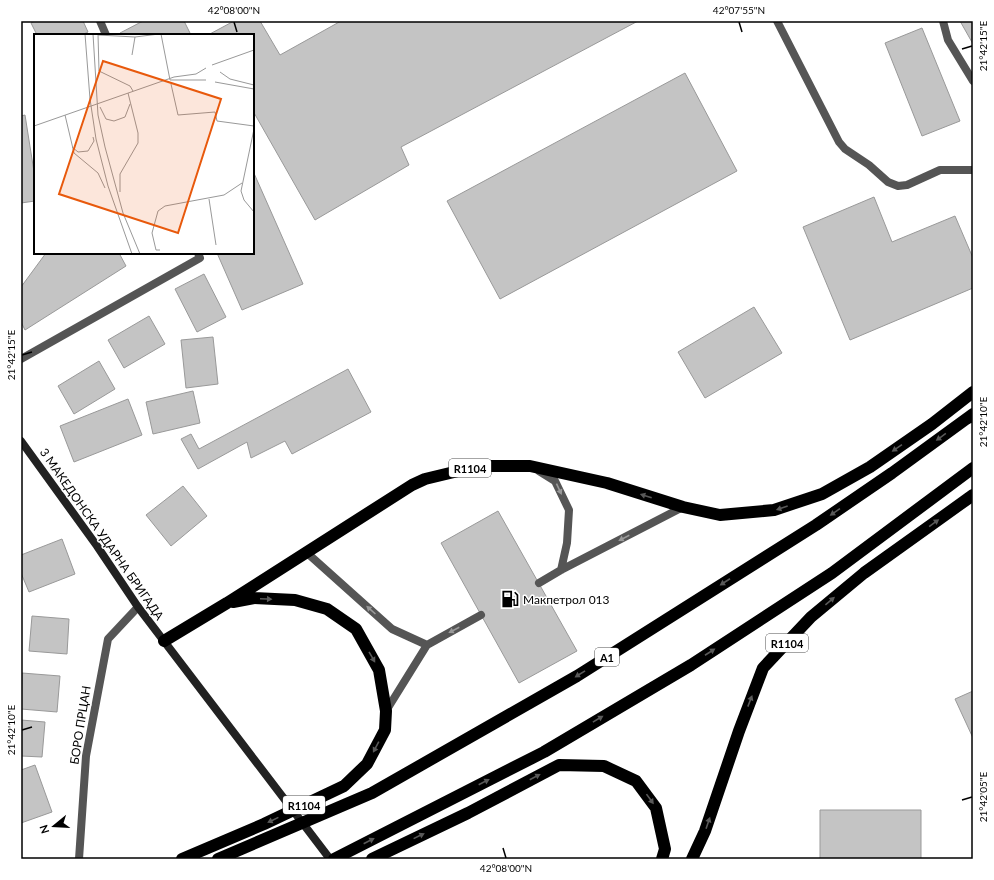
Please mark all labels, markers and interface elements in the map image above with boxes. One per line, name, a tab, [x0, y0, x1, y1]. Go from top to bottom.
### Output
text: 42°08'00"N	[208, 4, 260, 16]
text: 42°07'55"N	[713, 4, 765, 16]
text: 21°42'15"E	[977, 21, 989, 71]
inset map	[34, 34, 254, 254]
text: 21°42'15"E	[5, 330, 17, 380]
text: 21°42'10"E	[977, 397, 989, 447]
one-way arrow	[936, 433, 947, 441]
one-way arrow	[891, 444, 902, 452]
street label: 3 МАКЕДОНСКА УДАРНА БРИГАДА	[37, 445, 168, 624]
road number: R1104	[449, 459, 491, 477]
one-way arrow	[556, 483, 562, 495]
one-way arrow	[640, 492, 652, 498]
one-way arrow	[775, 505, 787, 511]
one-way arrow	[830, 508, 840, 516]
one-way arrow	[929, 519, 939, 527]
one-way arrow	[618, 535, 629, 541]
one-way arrow	[720, 578, 731, 585]
fuel station icon: Макпетрол 013	[500, 589, 520, 609]
place label: Макпетрол 013	[523, 592, 610, 607]
one-way arrow	[260, 595, 272, 602]
one-way arrow	[825, 597, 836, 605]
one-way arrow	[366, 605, 376, 615]
one-way arrow	[449, 627, 460, 633]
road number: R1104	[766, 634, 808, 652]
road number: A1	[595, 648, 619, 666]
one-way arrow	[704, 649, 715, 656]
one-way arrow	[368, 651, 375, 663]
one-way arrow	[575, 670, 585, 678]
street label: БОРО ПРЦАН	[66, 684, 94, 766]
one-way arrow	[748, 694, 754, 706]
text: 21°42'10"E	[5, 705, 17, 755]
one-way arrow	[592, 716, 604, 723]
one-way arrow	[373, 741, 379, 753]
text: 21°42'05"E	[977, 772, 989, 822]
one-way arrow	[529, 774, 541, 780]
one-way arrow	[479, 779, 490, 785]
one-way arrow	[646, 794, 654, 804]
road number: R1104	[283, 796, 325, 814]
north arrow	[34, 806, 74, 846]
one-way arrow	[267, 817, 278, 823]
one-way arrow	[705, 817, 711, 829]
text: N	[37, 823, 52, 835]
one-way arrow	[414, 833, 425, 839]
one-way arrow	[363, 838, 374, 844]
text: 42°08'00"N	[480, 862, 532, 874]

